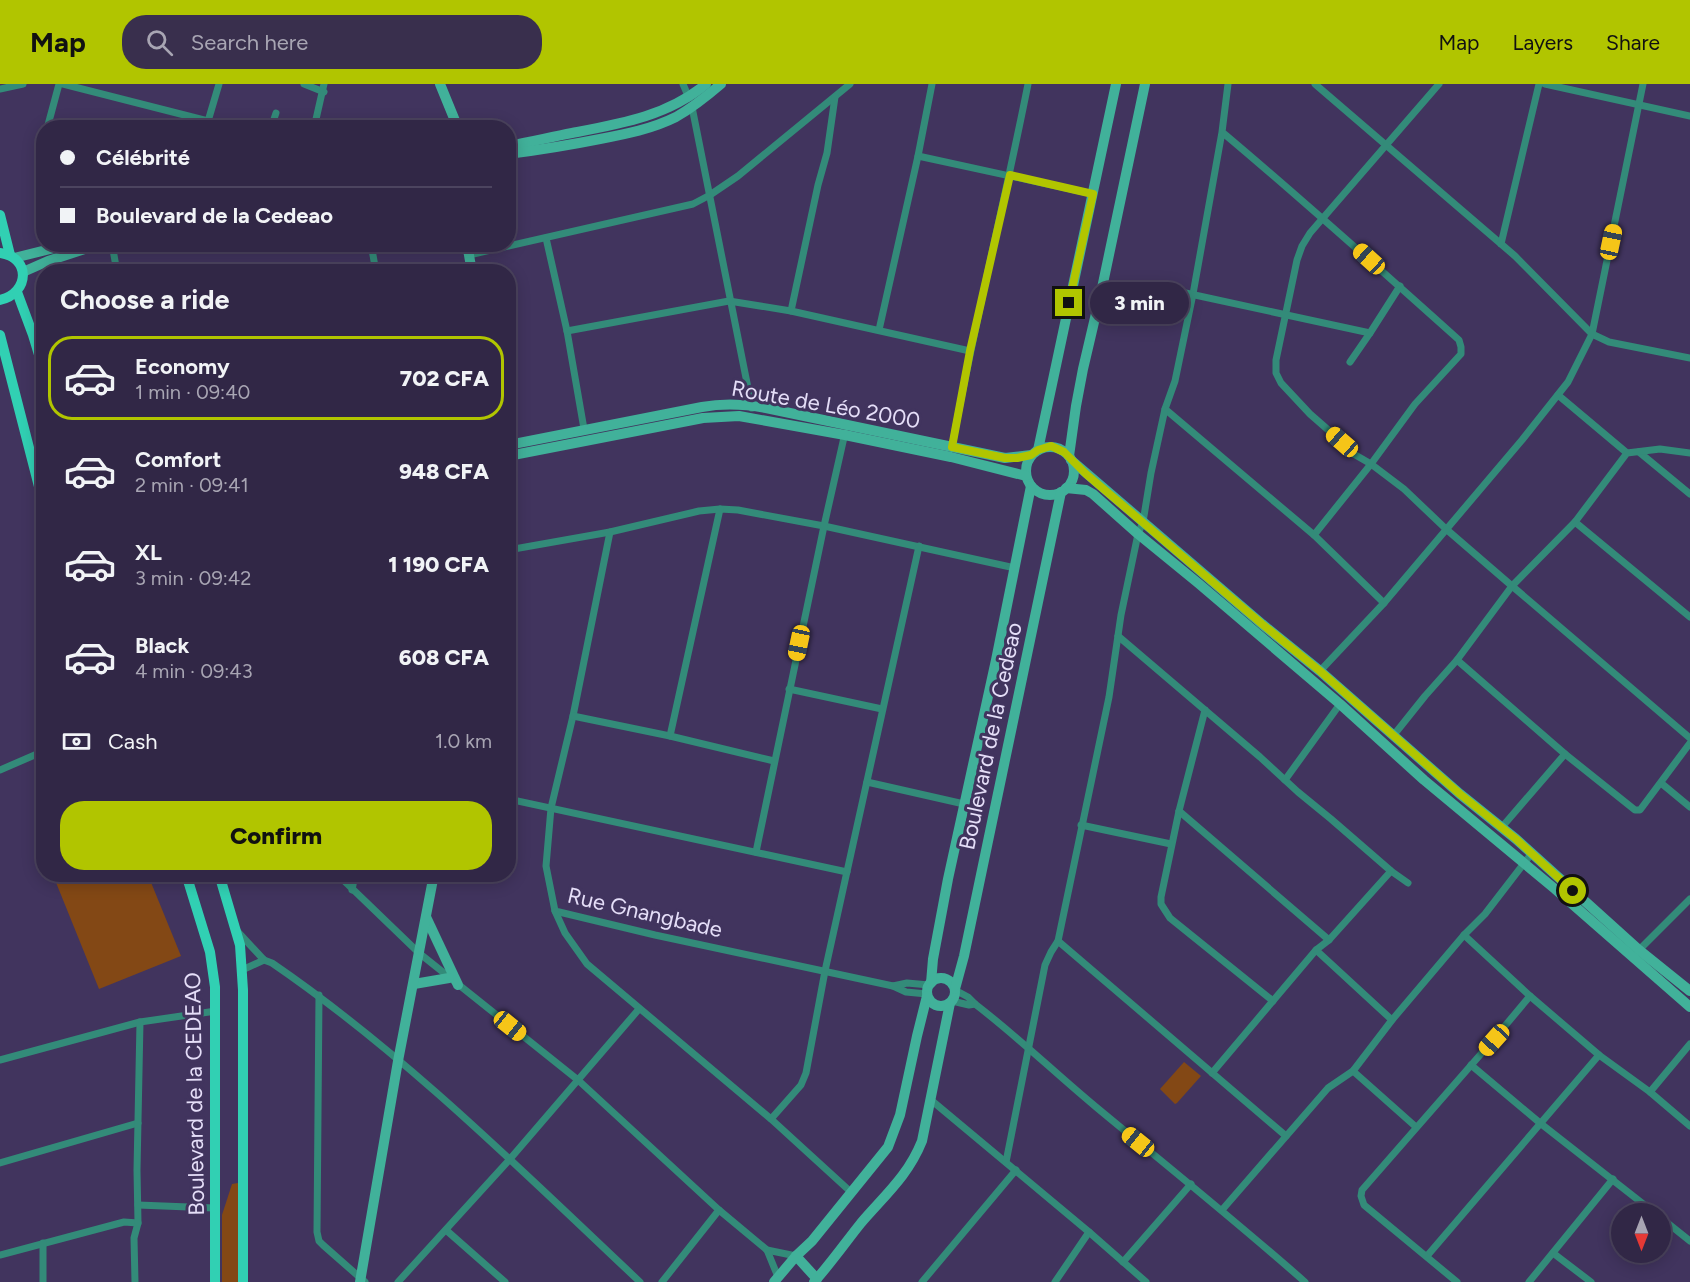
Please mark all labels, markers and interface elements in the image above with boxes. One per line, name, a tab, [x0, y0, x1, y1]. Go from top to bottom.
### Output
search box	[122, 15, 542, 69]
text: Map	[30, 25, 86, 59]
icon: search	[143, 26, 176, 59]
text: Search here	[191, 29, 308, 56]
text: Map	[1439, 30, 1479, 55]
text: Layers	[1512, 30, 1573, 55]
text: Share	[1606, 30, 1660, 55]
text: Célébrité	[96, 144, 190, 171]
text: Boulevard de la Cedeao	[96, 202, 333, 229]
car	[1598, 223, 1624, 261]
car	[1350, 240, 1388, 278]
callout: 3 min	[1090, 282, 1189, 324]
text: Choose a ride	[60, 283, 229, 316]
route end	[1055, 289, 1082, 316]
text: 3 min	[1114, 291, 1165, 315]
icon: car	[63, 351, 117, 405]
text: Economy	[135, 353, 230, 380]
text: 702 CFA	[400, 365, 489, 392]
street label: Route de Léo 2000	[729, 375, 922, 434]
text: 1 min · 09:40	[135, 380, 250, 404]
car	[1323, 423, 1361, 461]
icon: car	[63, 444, 117, 498]
text: Comfort	[135, 446, 221, 473]
text: 948 CFA	[399, 458, 489, 485]
text: 2 min · 09:41	[135, 473, 249, 497]
icon: car	[63, 537, 117, 591]
text: XL	[135, 539, 162, 566]
text: 1 190 CFA	[388, 551, 489, 578]
text: 3 min · 09:42	[135, 566, 251, 590]
street label: Boulevard de la Cedeao	[953, 620, 1028, 852]
car	[786, 624, 812, 662]
icon: car	[63, 630, 117, 684]
text: Black	[135, 632, 189, 659]
text: 608 CFA	[399, 644, 489, 671]
text: 4 min · 09:43	[135, 659, 253, 683]
icon: cash	[60, 725, 93, 758]
text: Cash	[108, 728, 158, 755]
text: 1.0 km	[435, 729, 492, 753]
button: Confirm	[60, 801, 492, 870]
route start	[1559, 877, 1586, 904]
street label: Rue Gnangbade	[565, 882, 725, 943]
street label: Boulevard de la CEDEAO	[179, 972, 210, 1216]
car	[490, 1008, 530, 1044]
car	[1475, 1021, 1513, 1059]
car	[1118, 1124, 1158, 1160]
north arrow	[1611, 1203, 1671, 1263]
map controls	[1611, 1203, 1671, 1263]

